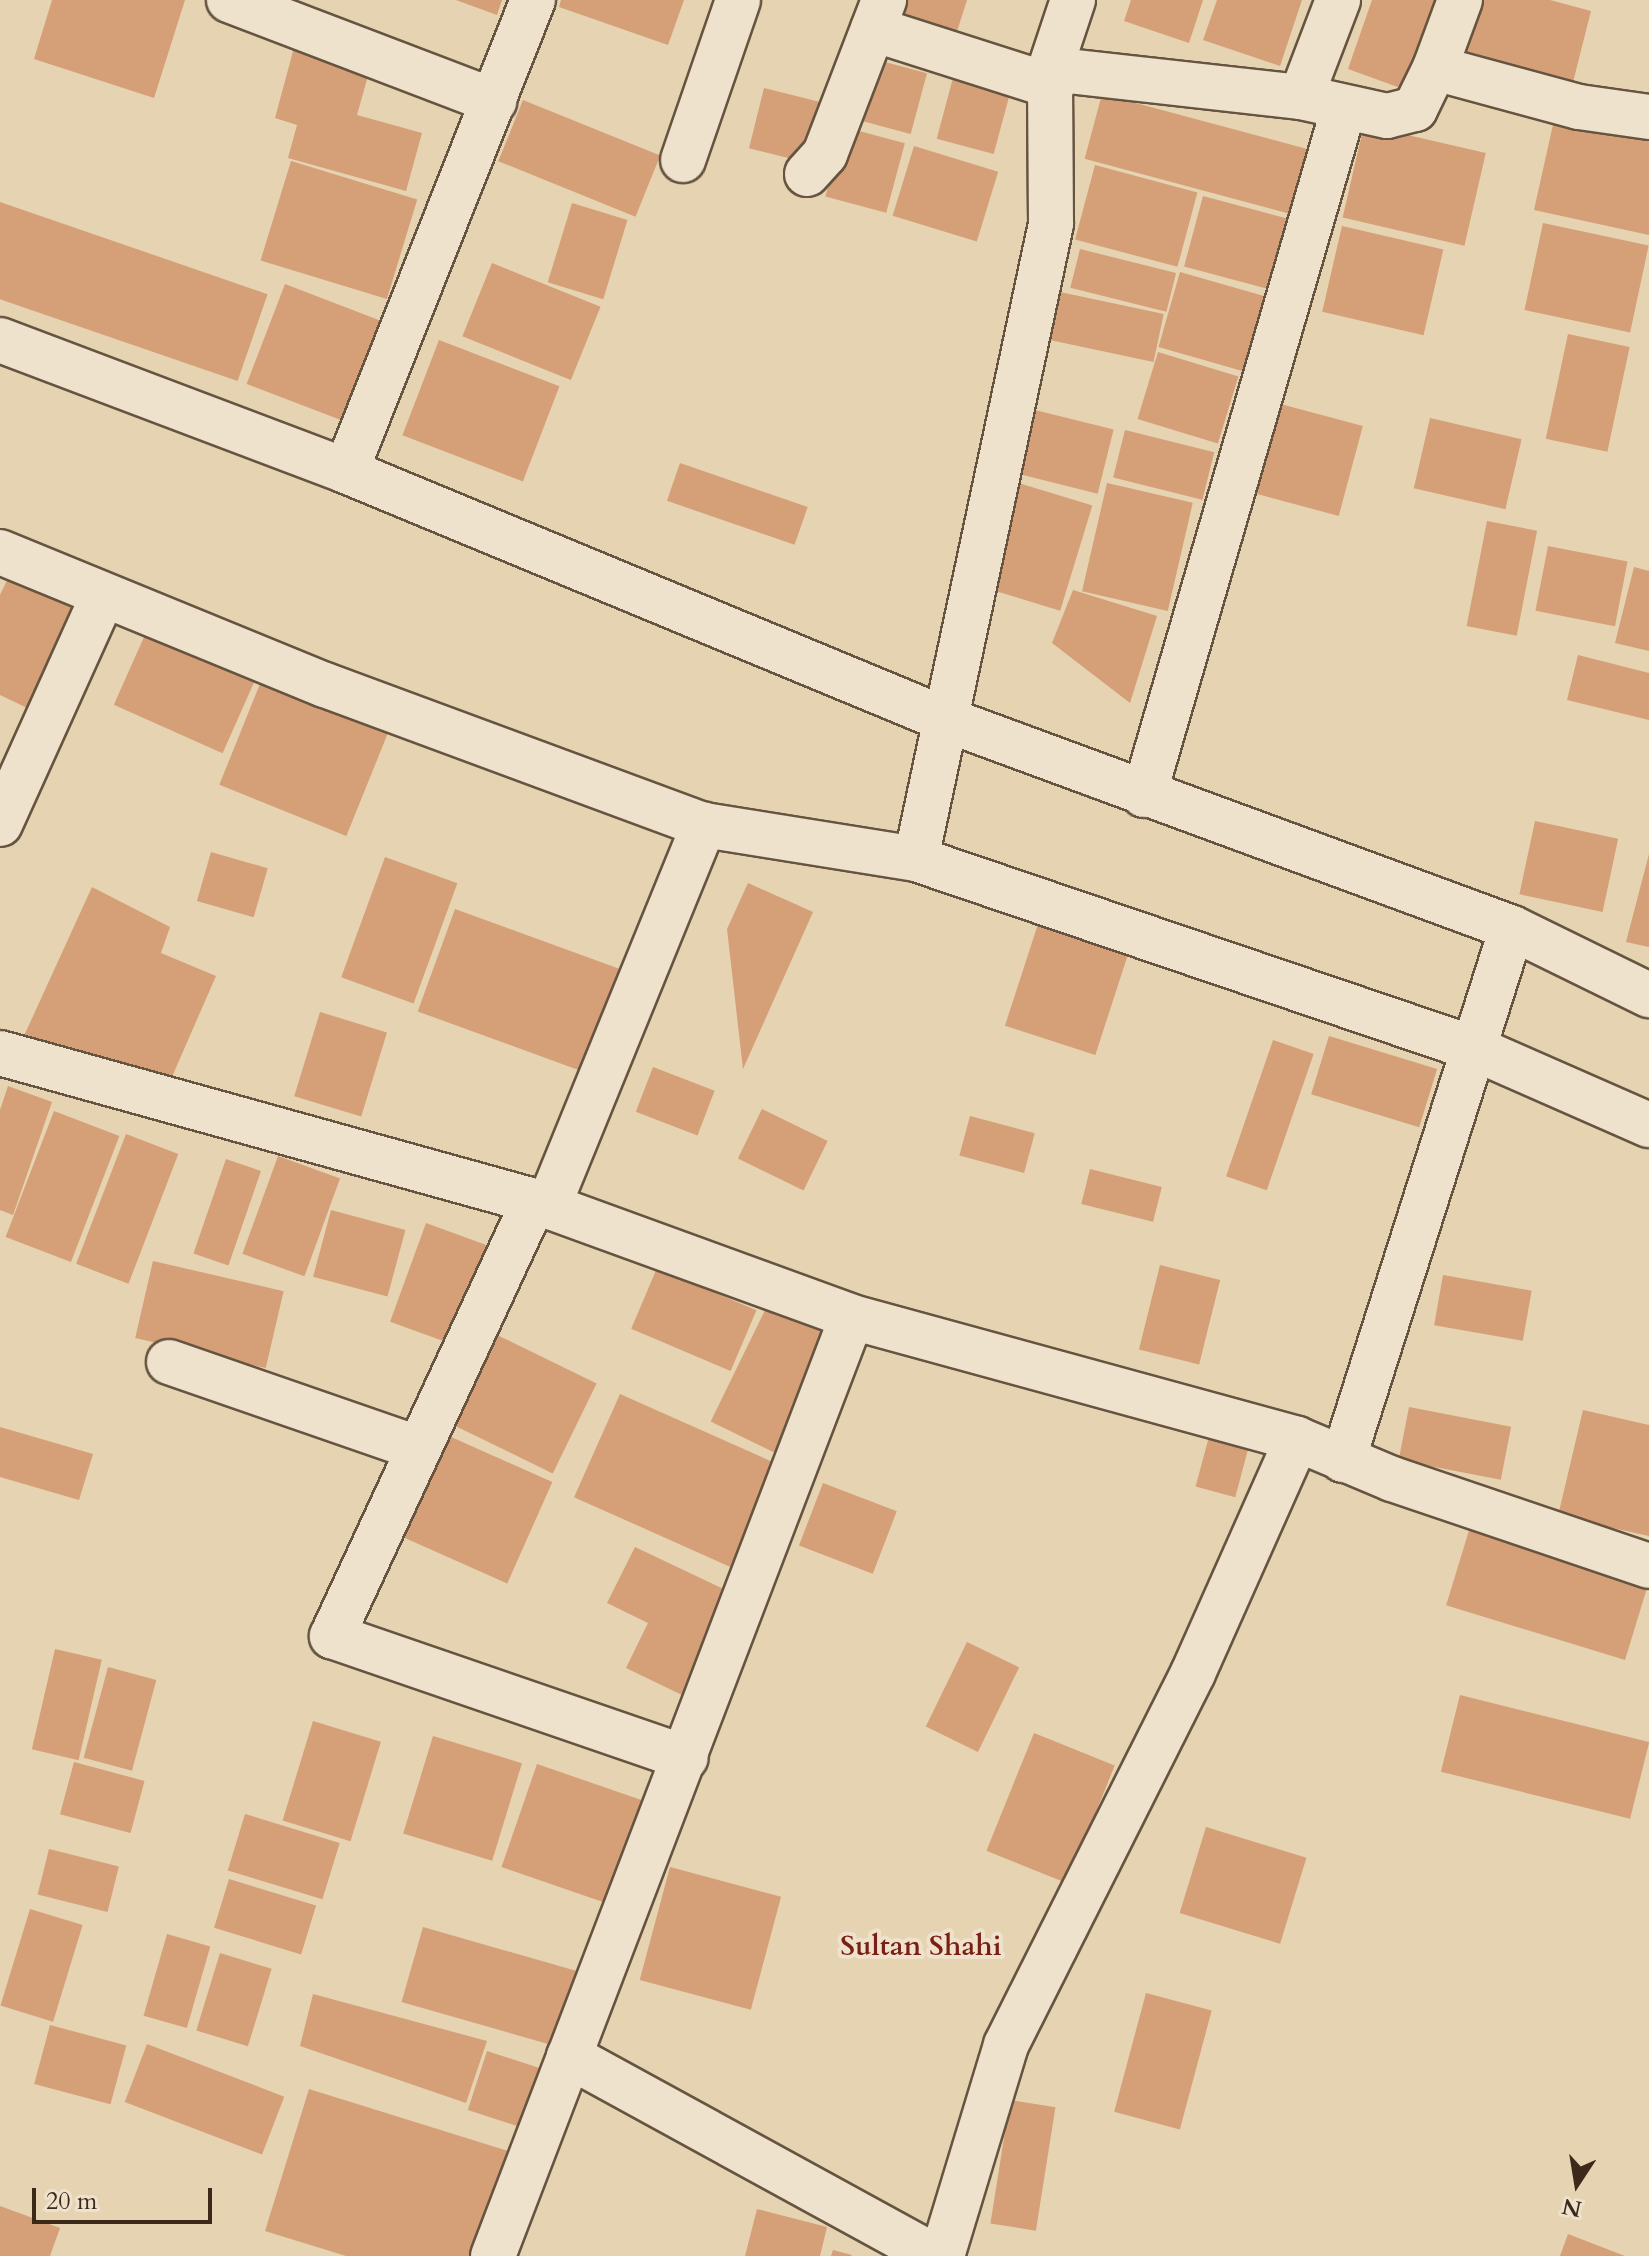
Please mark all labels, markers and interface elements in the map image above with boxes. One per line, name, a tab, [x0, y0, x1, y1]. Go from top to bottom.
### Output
district label: Sultan Shahi	[840, 1929, 1002, 1963]
north arrow	[1537, 2144, 1617, 2224]
scale bar	[36, 2172, 216, 2222]
text: 20 m	[46, 2185, 97, 2218]
text: N	[1560, 2191, 1584, 2224]

